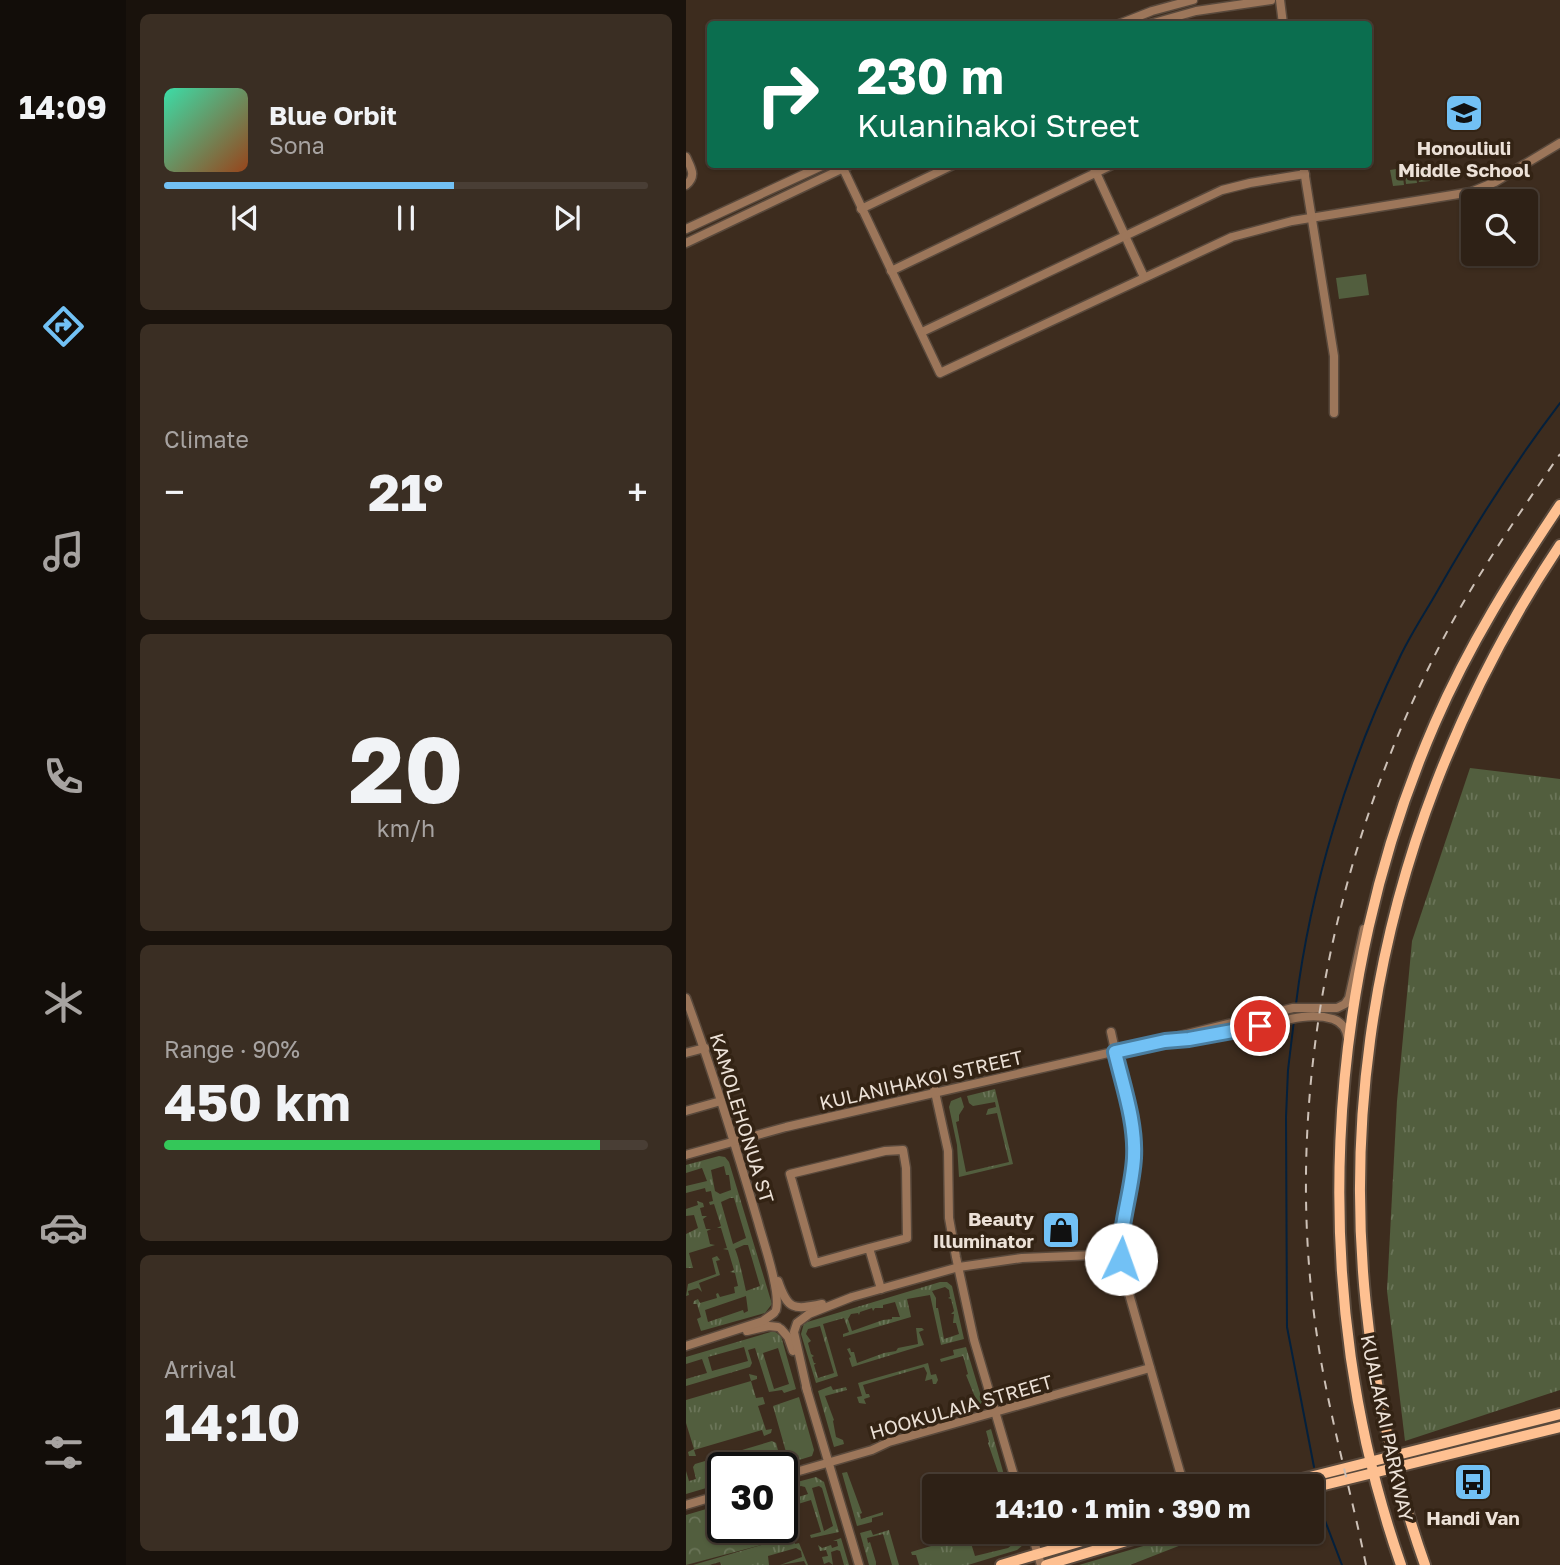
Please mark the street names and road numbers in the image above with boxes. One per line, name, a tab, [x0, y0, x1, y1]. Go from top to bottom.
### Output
street label: KAMOLEHONUA ST	[706, 1030, 779, 1206]
street label: KULANIHAKOI STREET	[817, 1045, 1025, 1114]
street label: KUALAKAI PARKWAY	[1356, 1332, 1419, 1523]
street label: HOOKULAIA STREET	[867, 1369, 1055, 1444]

